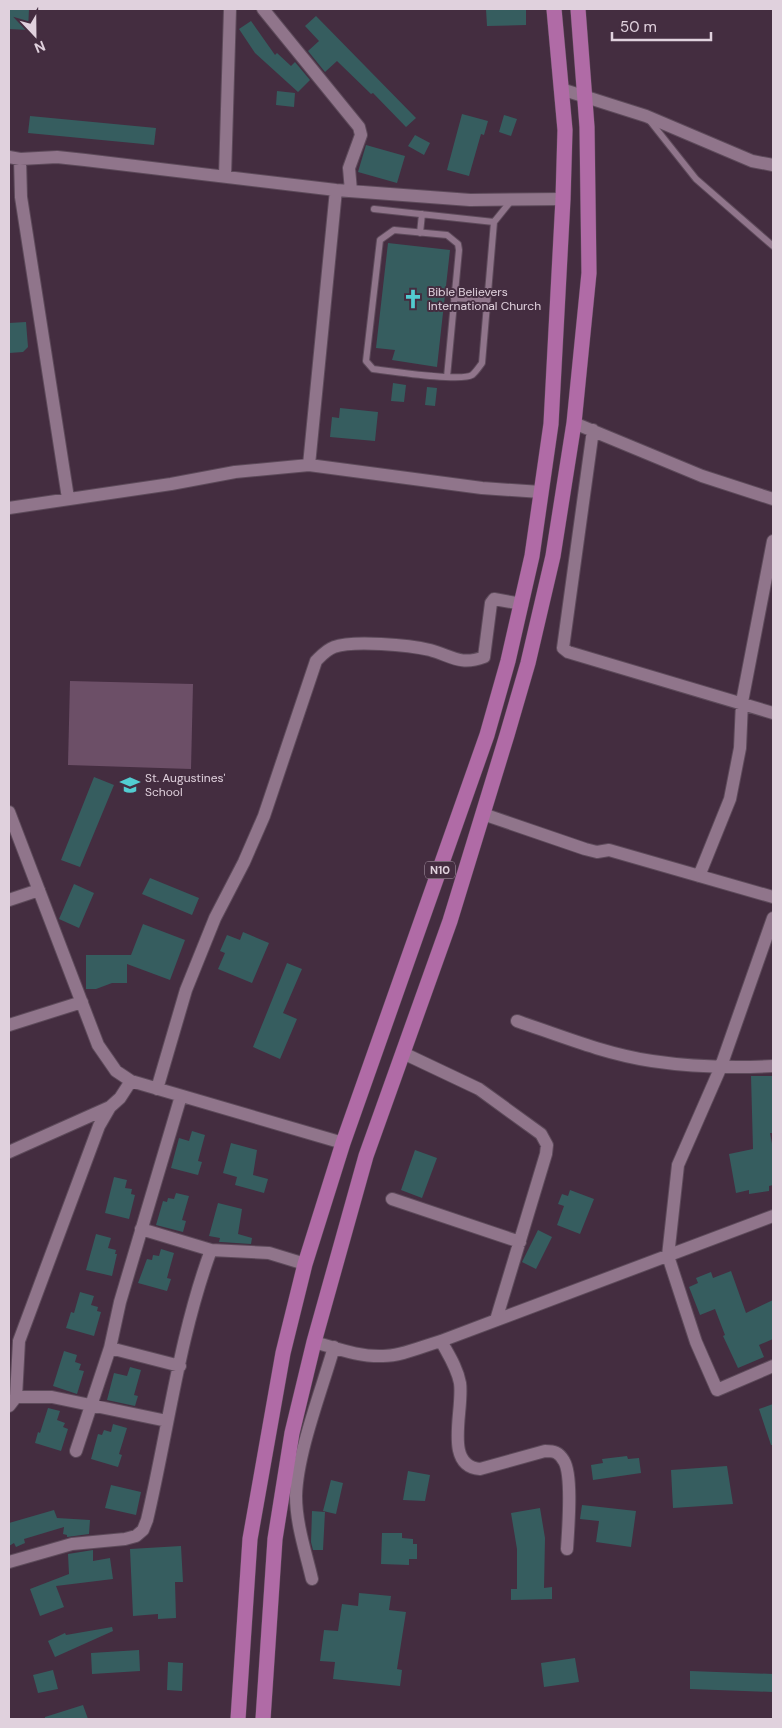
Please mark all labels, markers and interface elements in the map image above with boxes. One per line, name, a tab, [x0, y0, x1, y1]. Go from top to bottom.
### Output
north arrow	[10, 10, 60, 60]
scale bar	[612, 10, 711, 42]
text: 50 m	[620, 17, 657, 37]
text: N	[32, 37, 48, 57]
place label: Bible Believers International Church	[428, 284, 541, 314]
church icon: Bible Believers International Church	[402, 288, 424, 310]
place label: St. Augustines' School	[145, 770, 226, 800]
school or university icon: St. Augustines' School	[119, 774, 141, 796]
road number: N10	[425, 862, 455, 878]

